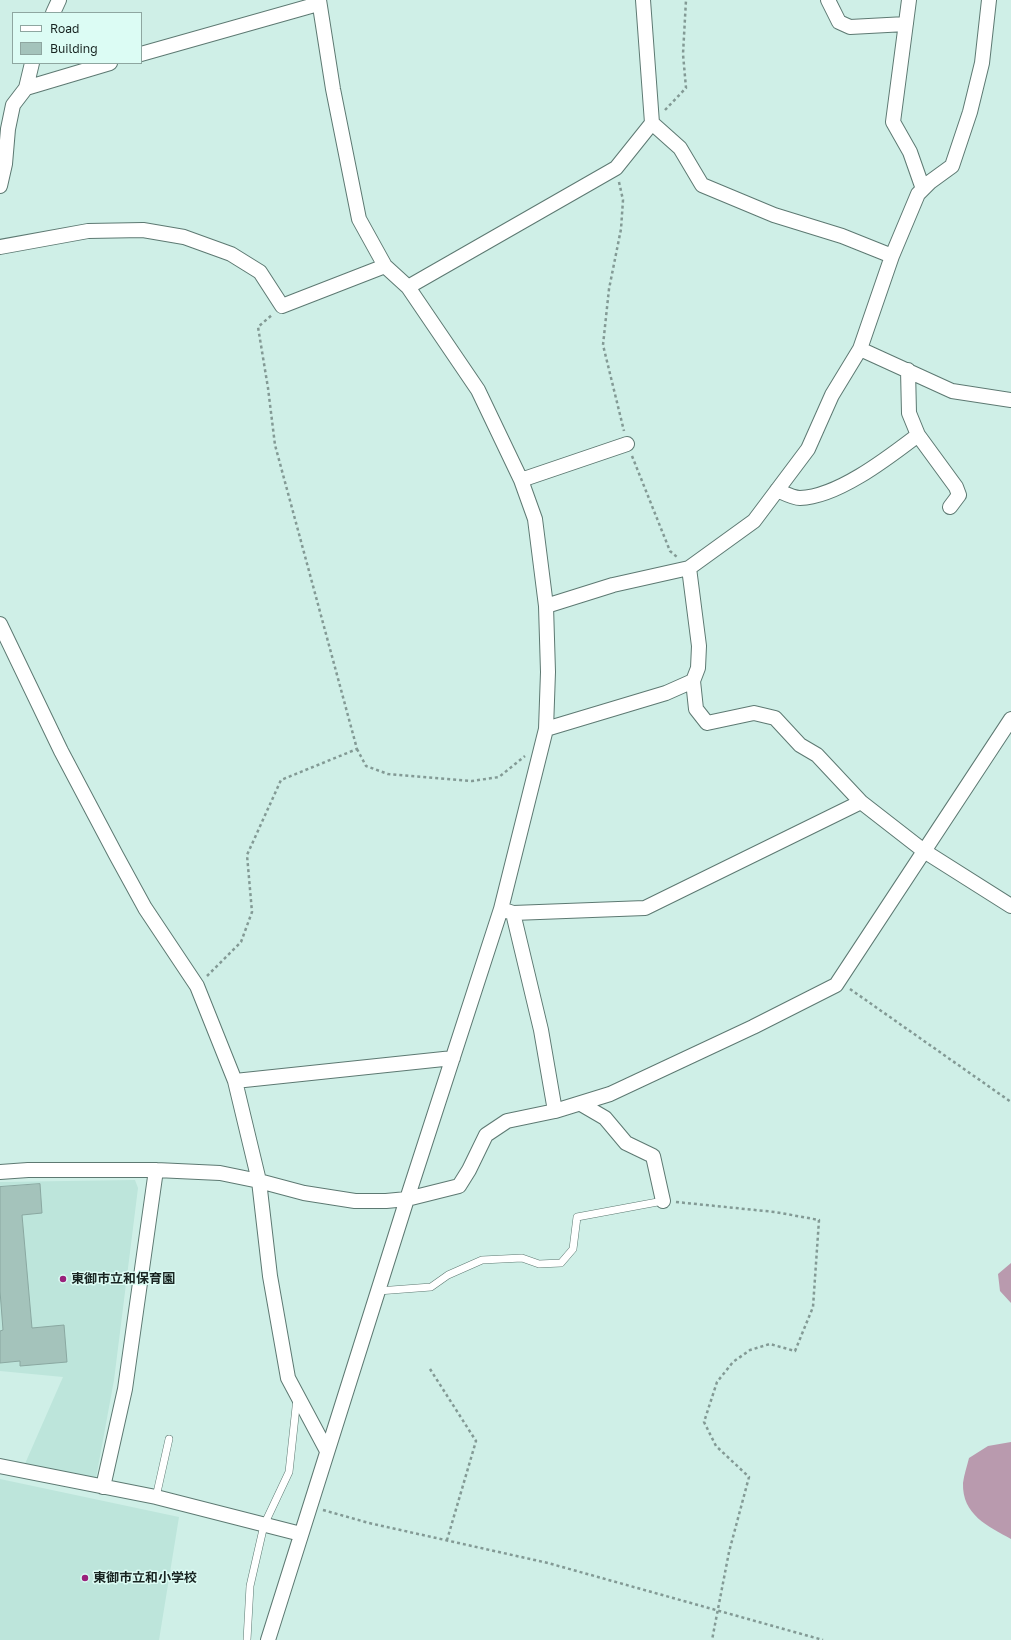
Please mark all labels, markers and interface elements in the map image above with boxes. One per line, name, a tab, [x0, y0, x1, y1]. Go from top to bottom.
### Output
legend	[12, 12, 142, 64]
text: Road	[50, 21, 79, 36]
text: Building	[50, 41, 98, 56]
place label: 東御市立和保育園	[71, 1271, 175, 1287]
marker: 東御市立和保育園	[58, 1274, 68, 1284]
place label: 東御市立和小学校	[93, 1570, 197, 1586]
marker: 東御市立和小学校	[80, 1573, 90, 1583]

